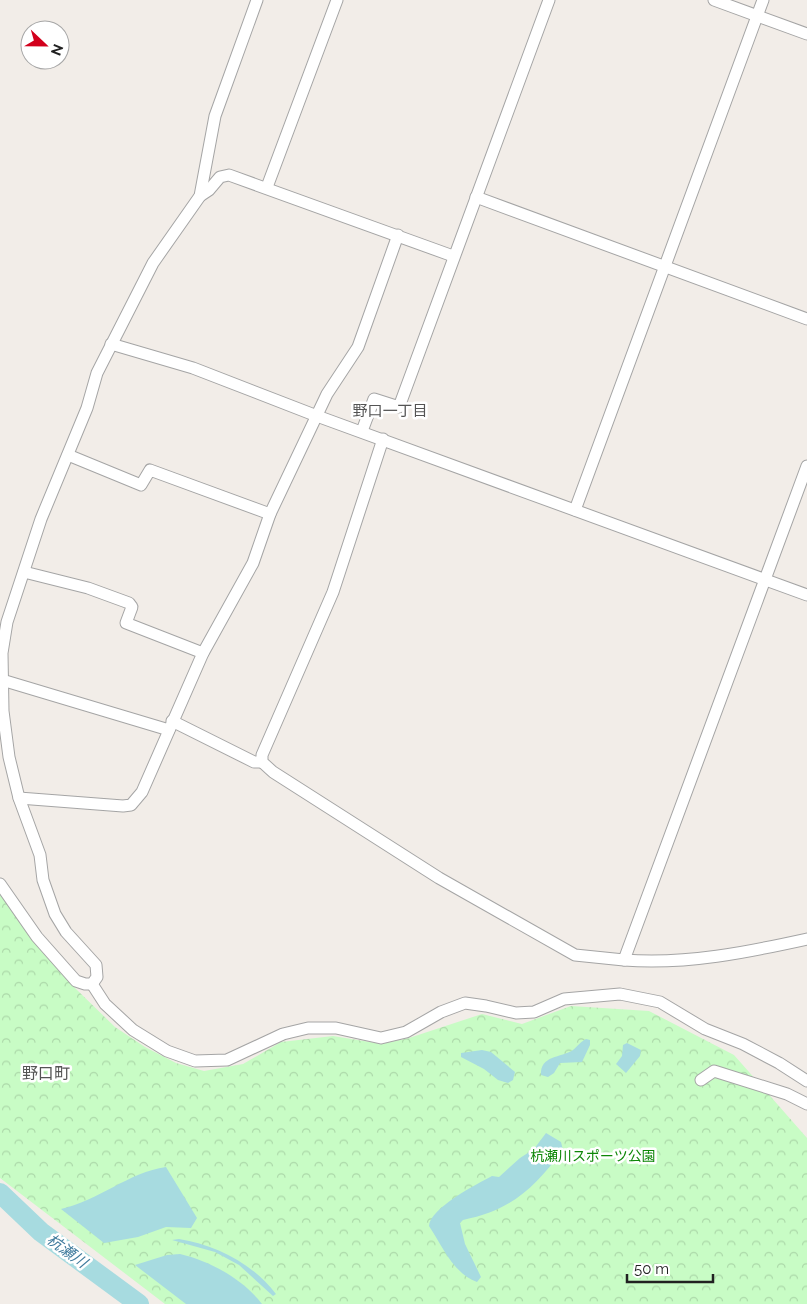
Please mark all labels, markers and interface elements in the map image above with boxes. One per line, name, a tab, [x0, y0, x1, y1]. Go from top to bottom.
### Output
north arrow	[20, 20, 70, 70]
text: N	[48, 42, 66, 58]
district label: 野口一丁目	[352, 402, 428, 420]
district label: 野口町	[22, 1064, 70, 1083]
park label: 杭瀬川スポーツ公園	[530, 1148, 656, 1164]
water label: 杭瀬川	[44, 1230, 92, 1273]
scale bar	[627, 1252, 713, 1284]
text: 50 m	[634, 1260, 669, 1278]

